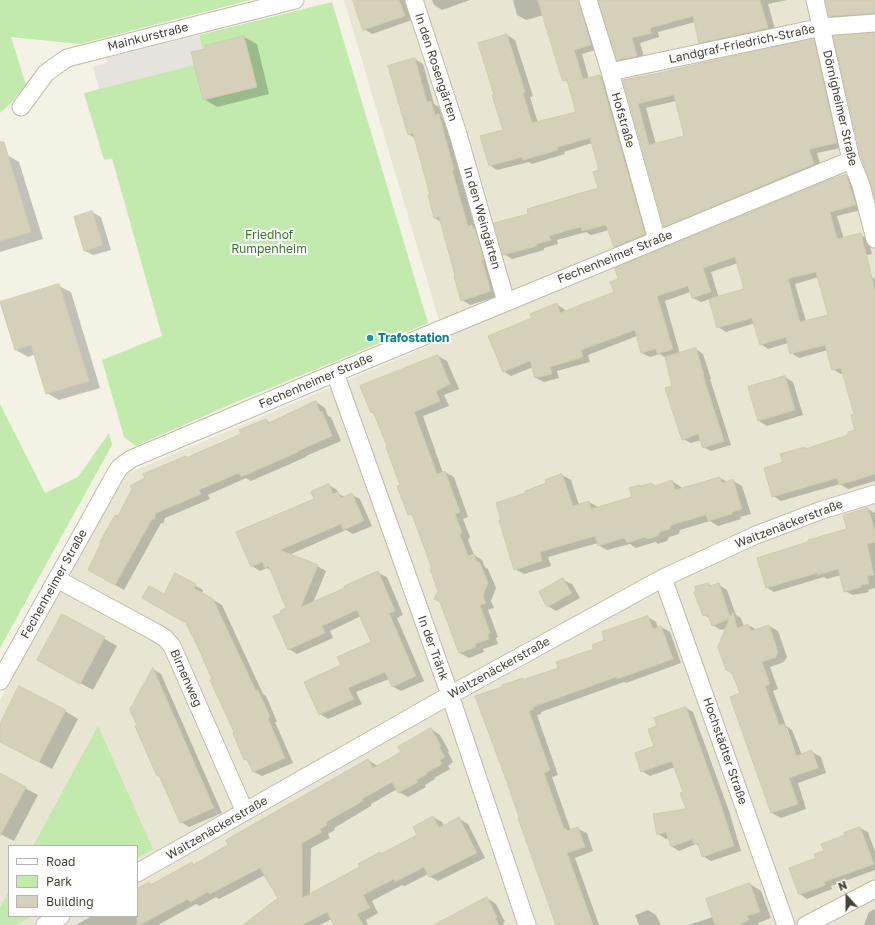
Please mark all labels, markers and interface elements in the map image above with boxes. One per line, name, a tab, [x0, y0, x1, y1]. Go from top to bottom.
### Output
street label: In den Rosengärten	[412, 11, 460, 123]
street label: Mainkurstraße	[106, 20, 190, 54]
street label: Landgraf-Friedrich-Straße	[667, 21, 817, 67]
street label: Dörnigheimer Straße	[820, 49, 860, 167]
street label: Hofstraße	[608, 91, 638, 149]
street label: In den Weingärten	[461, 165, 503, 271]
street label: Fechenheimer Straße	[555, 227, 675, 287]
park label: Friedhof Rumpenheim	[231, 228, 307, 256]
place label: Trafostation	[378, 331, 449, 345]
marker: Trafostation	[365, 333, 375, 343]
street label: Fechenheimer Straße	[257, 350, 375, 412]
street label: Waitzenäckerstraße	[733, 497, 845, 551]
street label: Fechenheimer Straße	[18, 527, 90, 641]
street label: In der Tränk	[415, 614, 451, 682]
street label: Waitzenäckerstraße	[445, 634, 553, 702]
street label: Birnenweg	[167, 647, 205, 709]
street label: Hochstädter Straße	[700, 695, 750, 807]
street label: Waitzenäckerstraße	[164, 793, 270, 863]
legend	[8, 845, 138, 917]
text: Road	[46, 854, 75, 869]
text: Park	[46, 874, 72, 889]
north arrow	[827, 877, 867, 917]
text: N	[836, 878, 849, 893]
text: Building	[46, 894, 94, 909]

